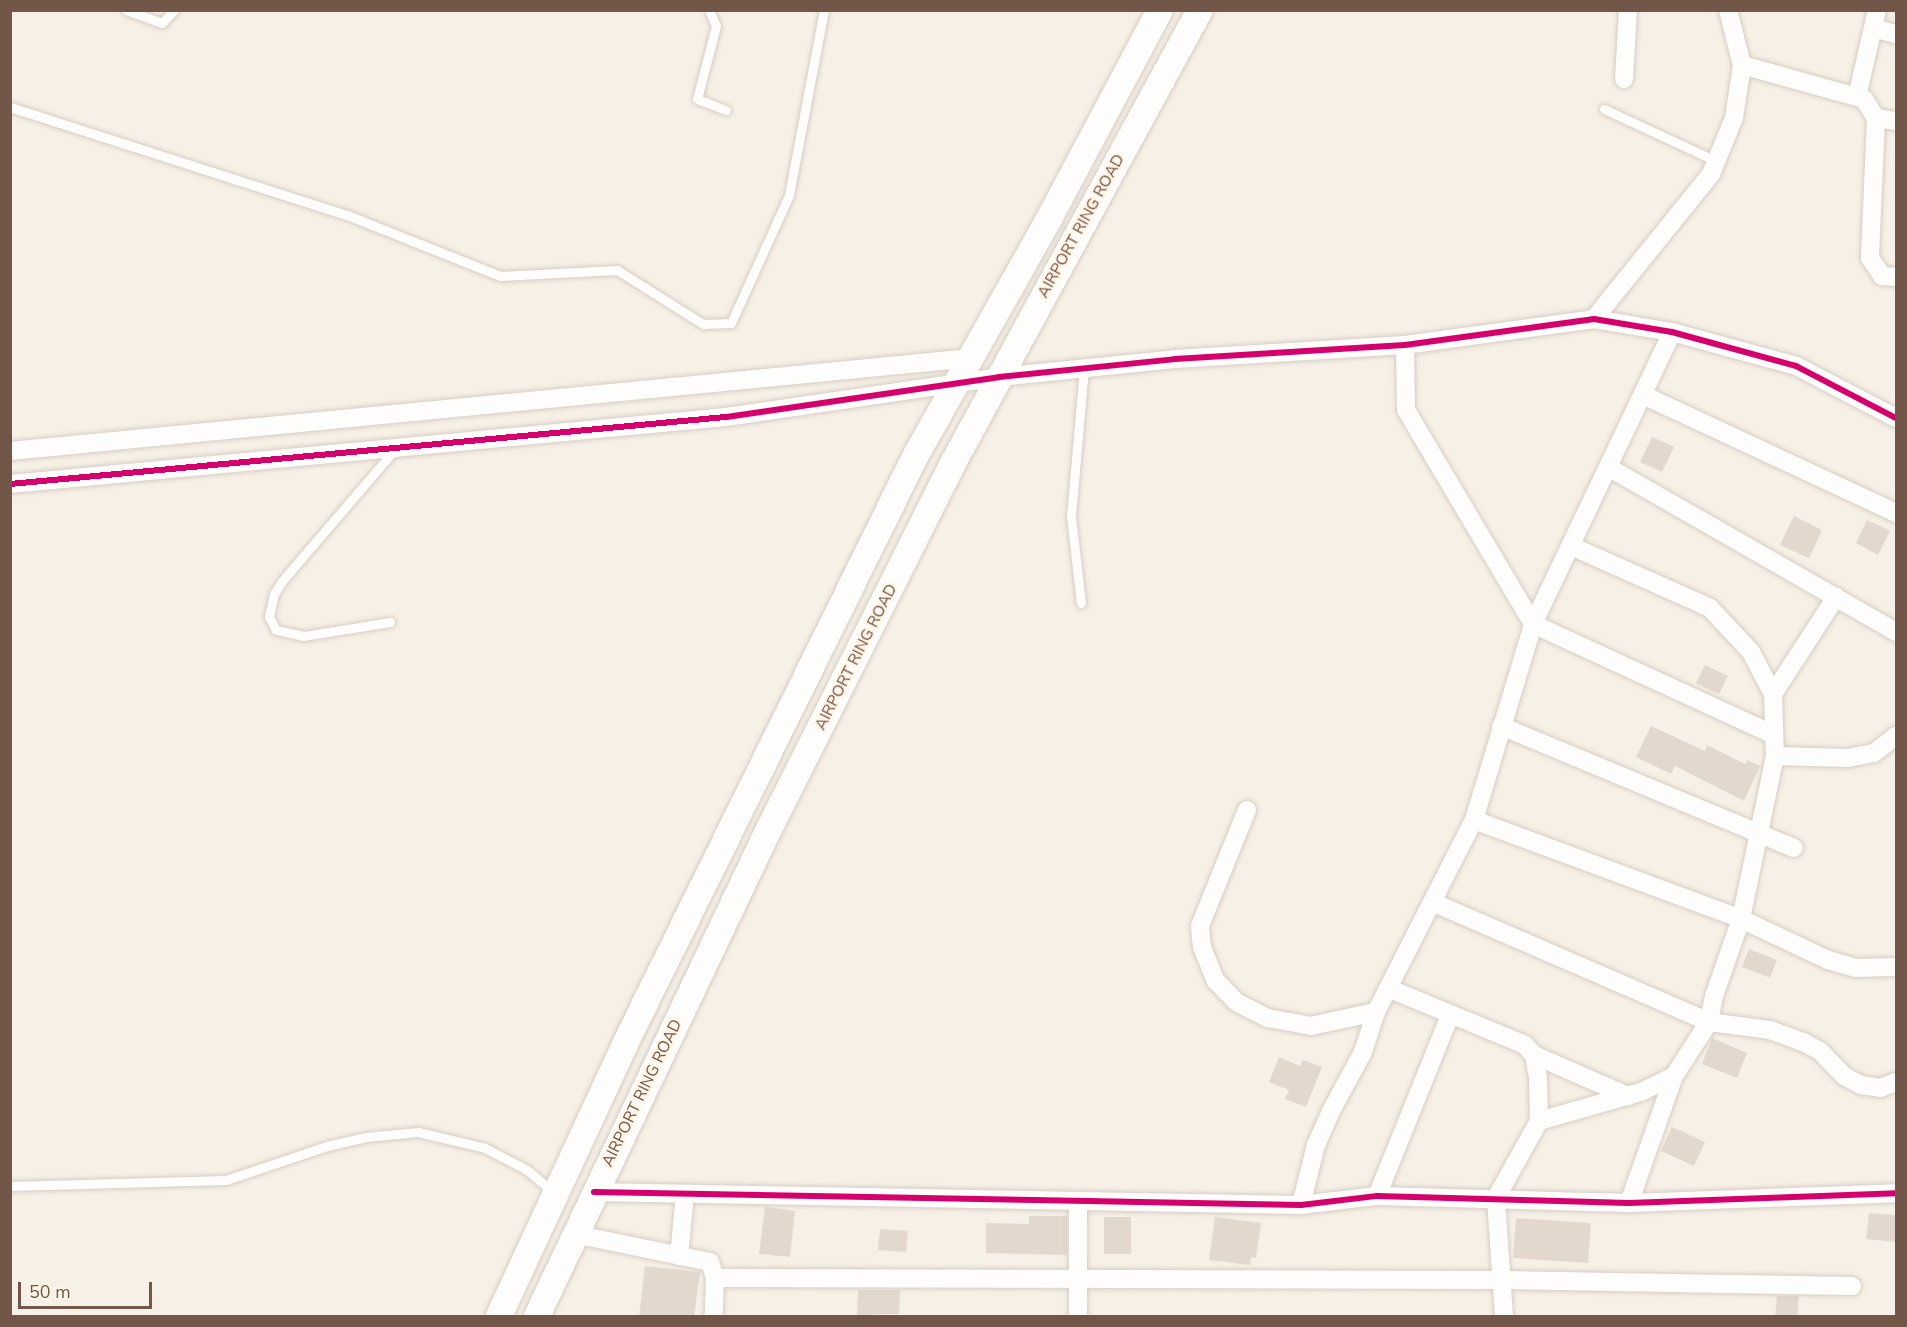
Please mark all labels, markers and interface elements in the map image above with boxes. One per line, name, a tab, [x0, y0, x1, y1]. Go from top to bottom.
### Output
street label: AIRPORT RING ROAD	[1033, 151, 1129, 301]
street label: AIRPORT RING ROAD	[811, 581, 901, 733]
street label: AIRPORT RING ROAD	[598, 1016, 686, 1170]
scale bar	[21, 1270, 154, 1308]
text: 50 m	[29, 1280, 71, 1304]

